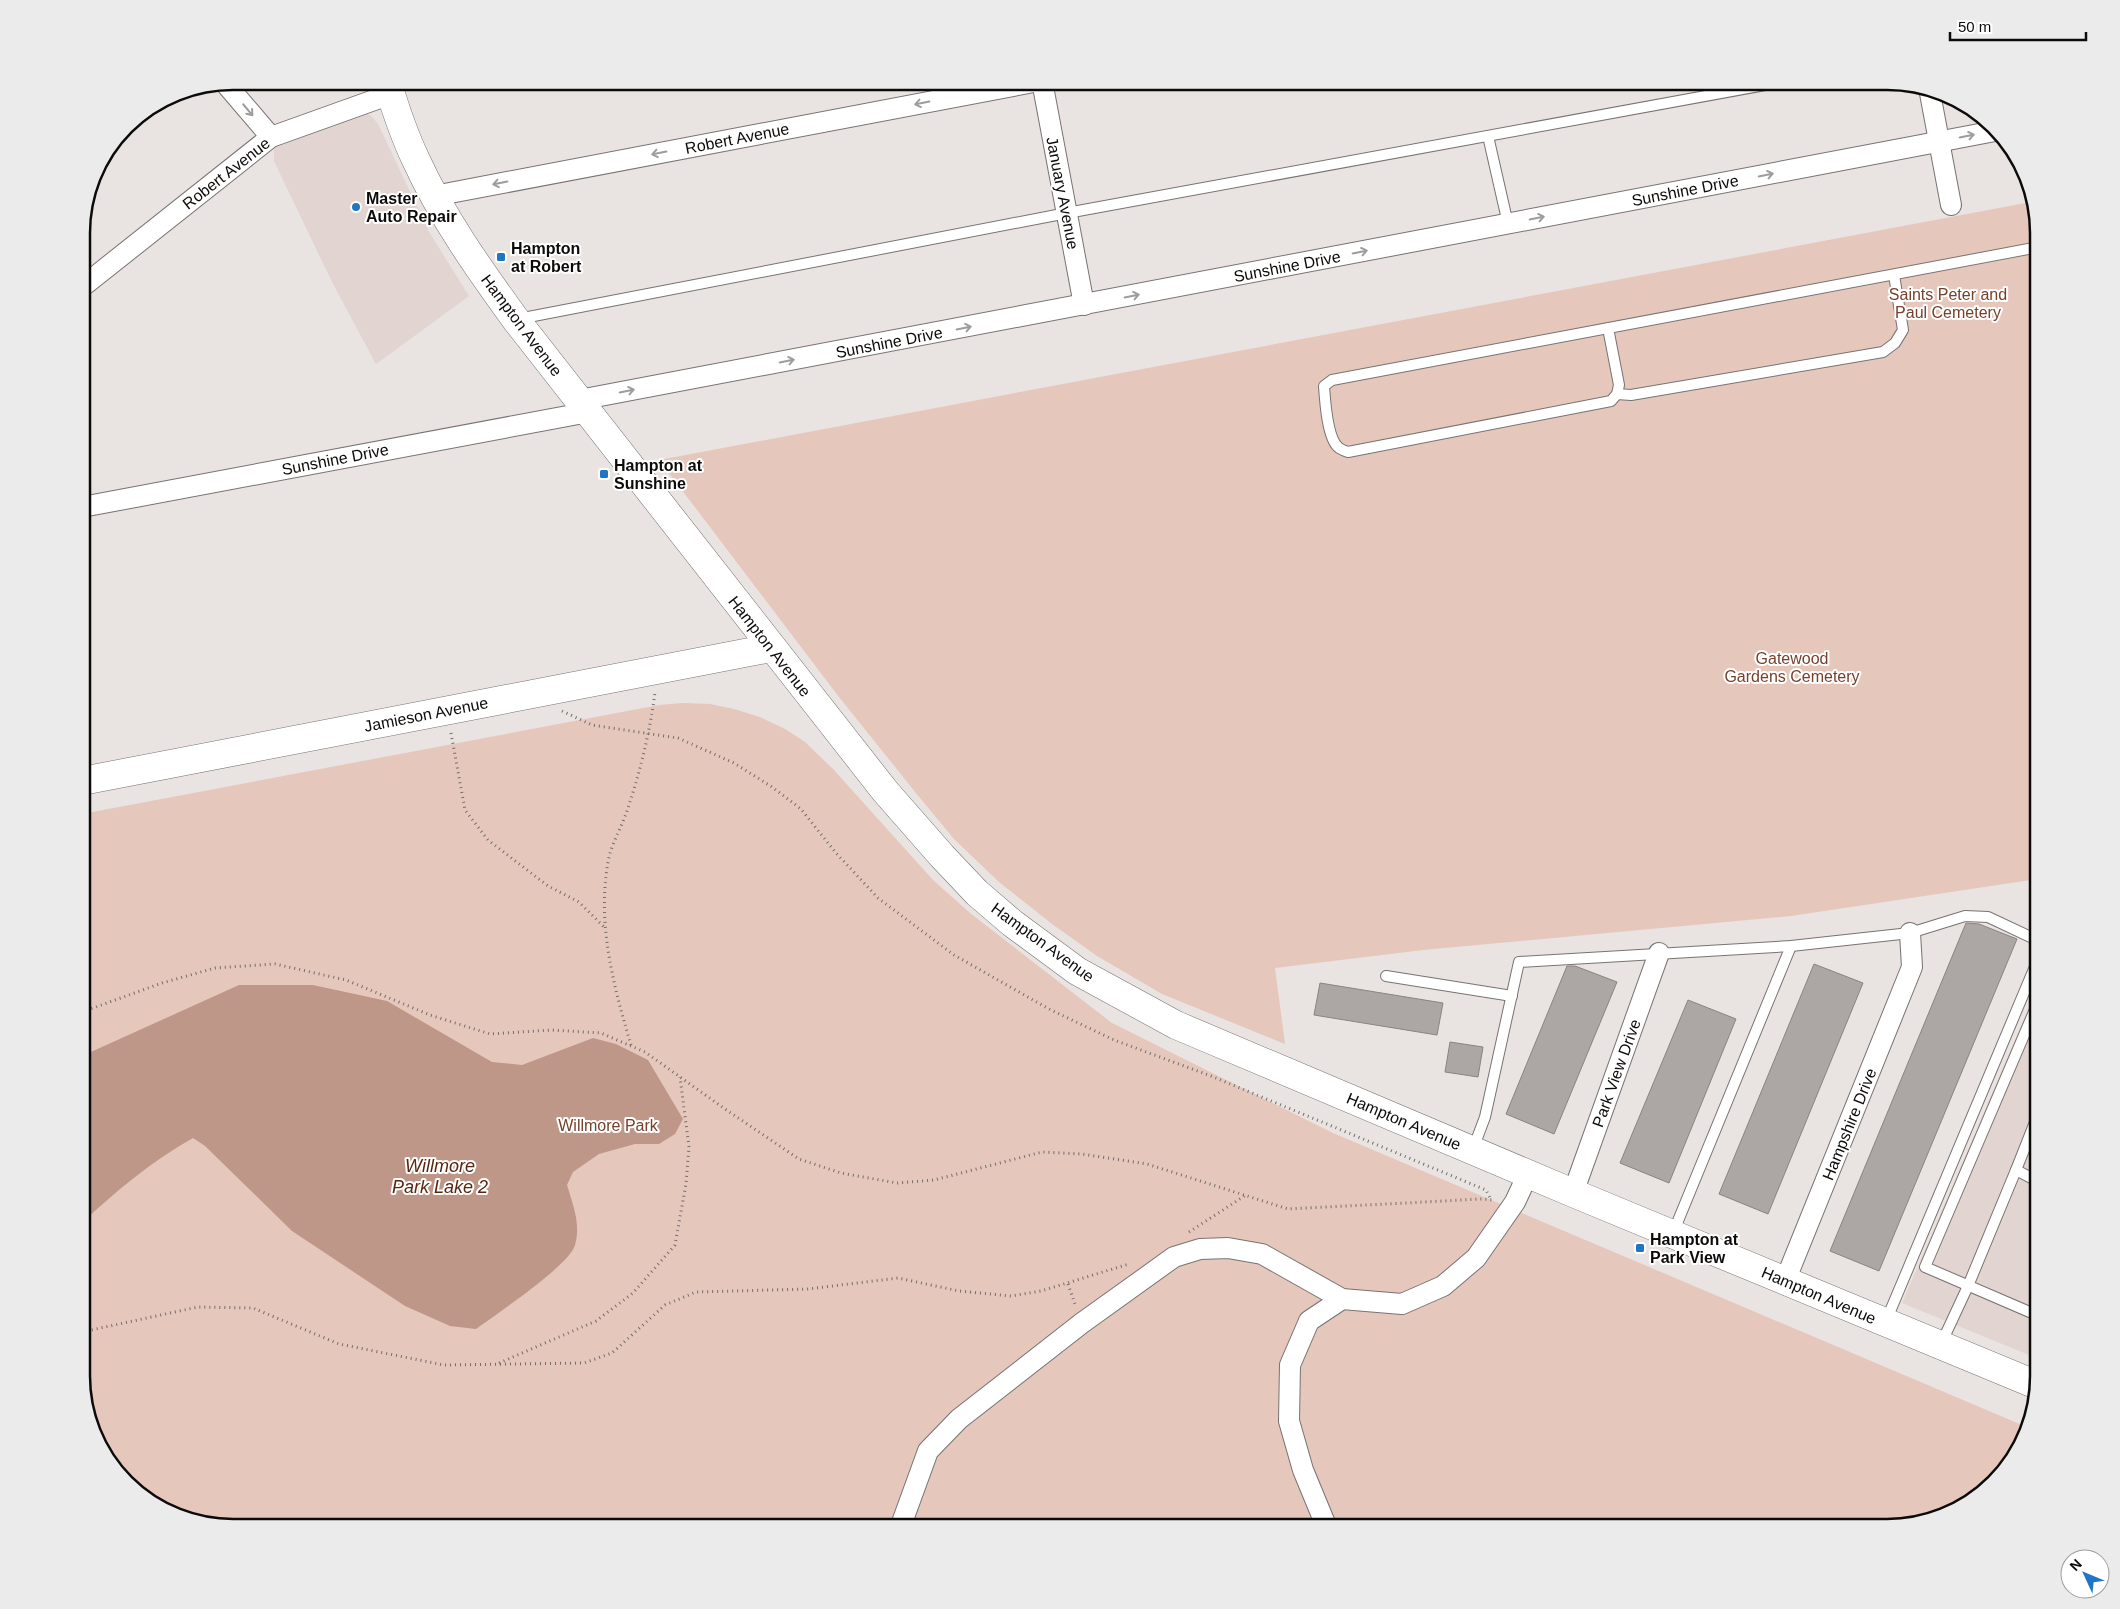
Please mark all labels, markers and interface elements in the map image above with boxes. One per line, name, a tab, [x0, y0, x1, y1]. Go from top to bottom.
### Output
scale bar	[1950, 10, 2086, 42]
text: 50 m	[1958, 18, 1991, 35]
one-way arrow	[915, 99, 931, 109]
one-way arrow	[242, 103, 253, 116]
street label: Robert Avenue	[684, 120, 791, 157]
one-way arrow	[1959, 131, 1975, 141]
street label: Robert Avenue	[179, 134, 273, 213]
street label: January Avenue	[1043, 135, 1082, 251]
one-way arrow	[652, 149, 668, 158]
one-way arrow	[1757, 169, 1773, 179]
street label: Sunshine Drive	[1630, 172, 1740, 209]
one-way arrow	[492, 179, 508, 189]
place label: Master Auto Repair	[366, 190, 457, 225]
marker: Master Auto Repair	[350, 201, 362, 213]
one-way arrow	[1529, 213, 1545, 223]
place label: Hampton at Robert	[511, 240, 582, 275]
one-way arrow	[1352, 247, 1368, 256]
street label: Sunshine Drive	[1232, 248, 1342, 285]
marker: Hampton at Robert	[495, 251, 507, 263]
street label: Hampton Avenue	[478, 271, 565, 379]
park label: Saints Peter and Paul Cemetery	[1889, 286, 2007, 321]
one-way arrow	[1124, 290, 1140, 300]
one-way arrow	[955, 322, 971, 332]
street label: Sunshine Drive	[834, 324, 944, 361]
one-way arrow	[779, 356, 795, 365]
one-way arrow	[619, 386, 635, 395]
street label: Sunshine Drive	[280, 441, 390, 478]
place label: Hampton at Sunshine	[614, 457, 703, 492]
marker: Hampton at Sunshine	[598, 468, 610, 480]
street label: Hampton Avenue	[725, 593, 814, 700]
park label: Gatewood Gardens Cemetery	[1724, 650, 1860, 685]
street label: Jamieson Avenue	[363, 694, 490, 735]
street label: Hampton Avenue	[988, 900, 1097, 985]
street label: Park View Drive	[1589, 1017, 1644, 1129]
street label: Hampshire Drive	[1819, 1066, 1880, 1183]
street label: Hampton Avenue	[1344, 1090, 1464, 1153]
park label: Willmore Park	[558, 1117, 659, 1134]
water label: Willmore Park Lake 2	[392, 1156, 488, 1197]
place label: Hampton at Park View	[1650, 1231, 1739, 1266]
marker: Hampton at Park View	[1634, 1242, 1646, 1254]
street label: Hampton Avenue	[1759, 1264, 1879, 1327]
north arrow	[2060, 1549, 2110, 1599]
text: N	[2066, 1556, 2085, 1574]

